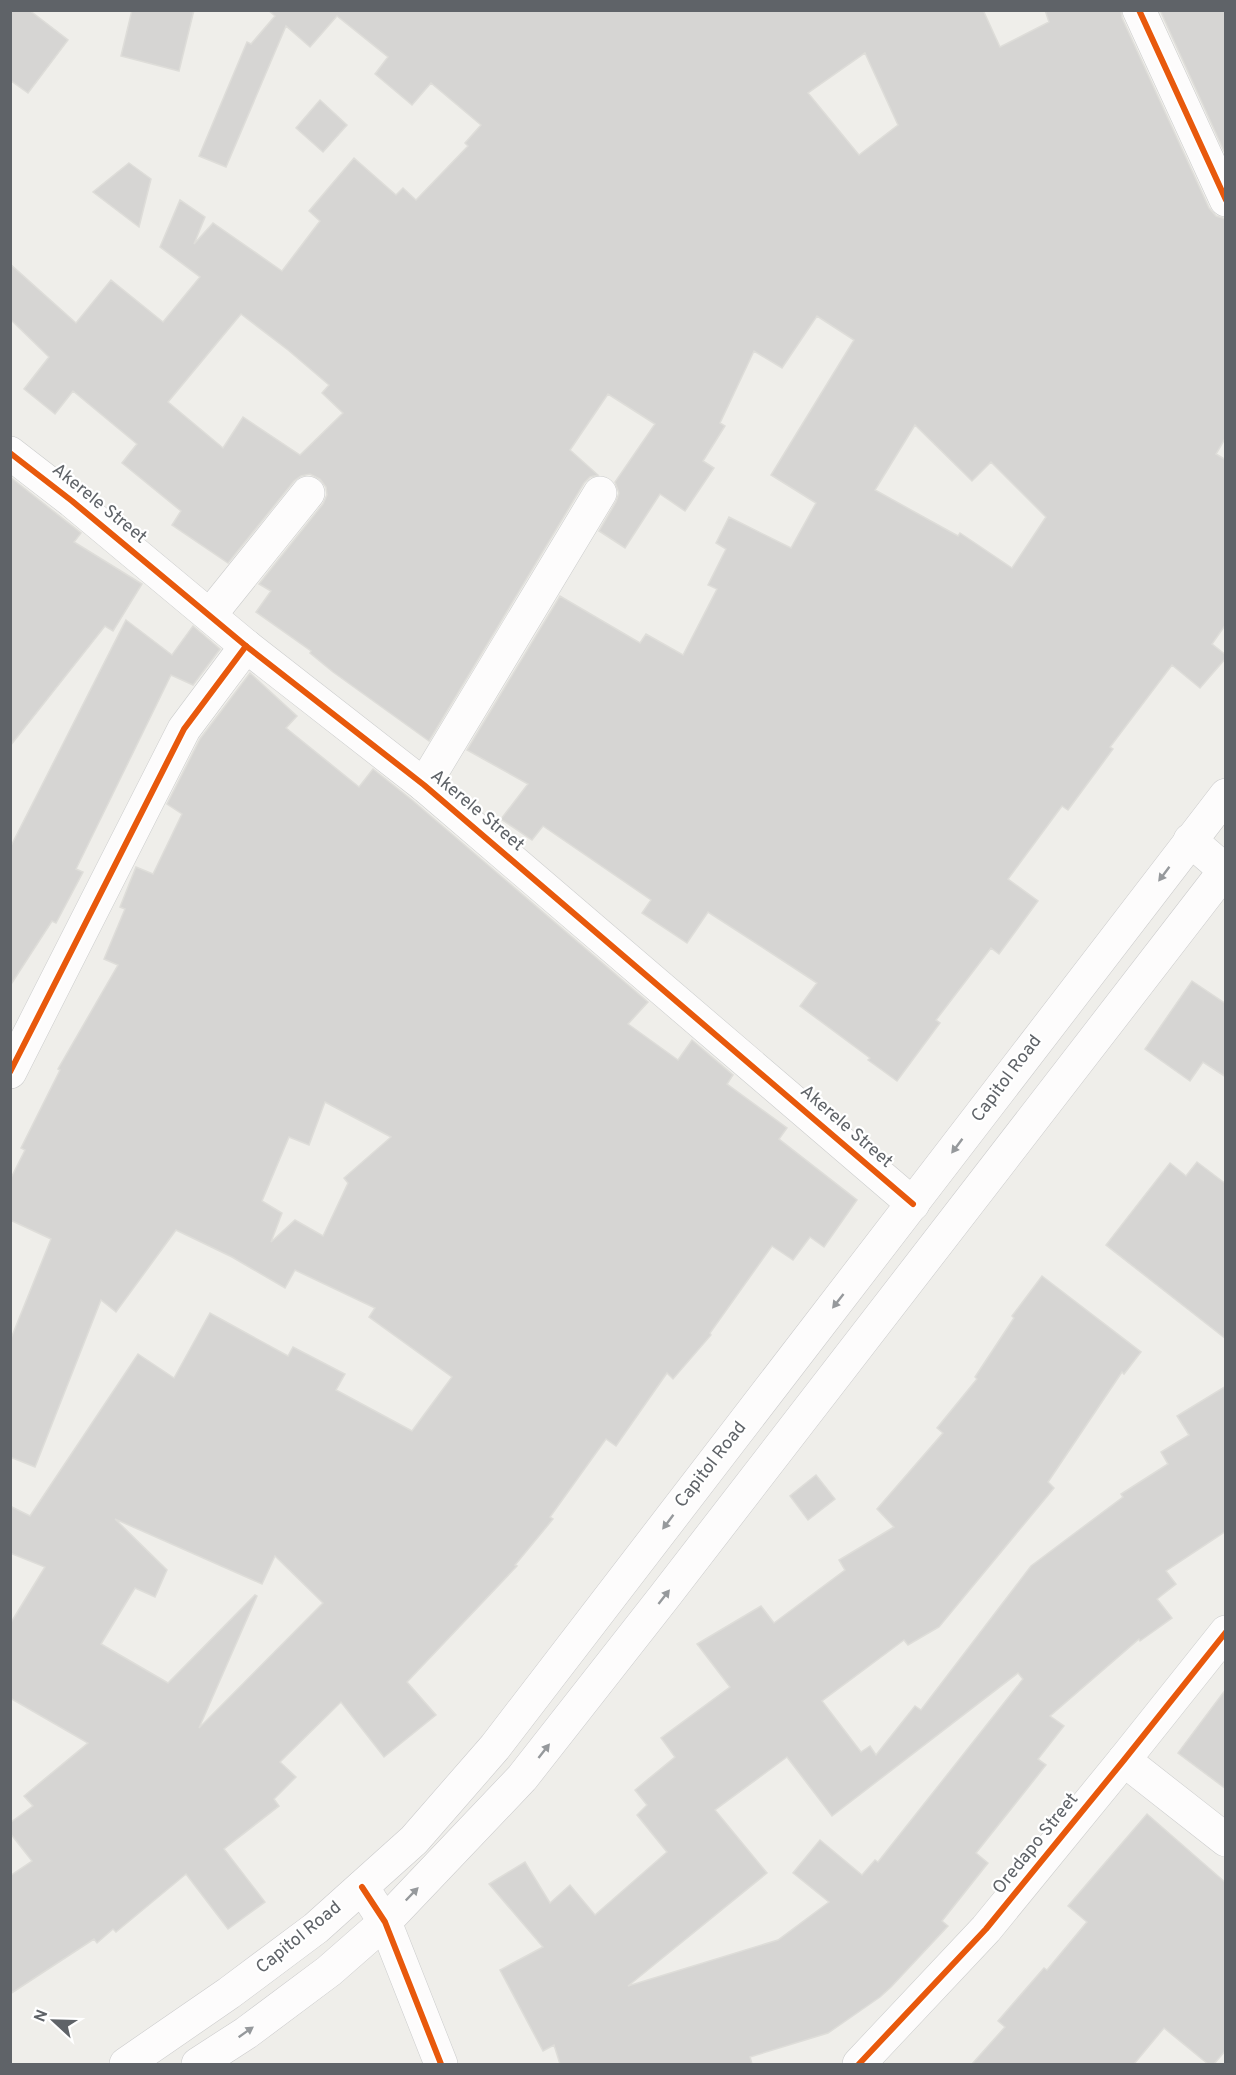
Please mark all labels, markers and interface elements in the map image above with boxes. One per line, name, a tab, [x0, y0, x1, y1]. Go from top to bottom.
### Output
street label: Akerele Street	[47, 459, 151, 549]
street label: Akerele Street	[425, 765, 529, 857]
one-way arrow	[1157, 866, 1170, 882]
street label: Capitol Road	[967, 1031, 1047, 1127]
street label: Akerele Street	[795, 1080, 897, 1174]
one-way arrow	[950, 1138, 963, 1154]
one-way arrow	[832, 1293, 844, 1309]
street label: Capitol Road	[670, 1417, 752, 1513]
one-way arrow	[662, 1514, 674, 1529]
one-way arrow	[658, 1589, 670, 1605]
one-way arrow	[537, 1743, 549, 1758]
street label: Oredapo Street	[988, 1789, 1084, 1899]
one-way arrow	[405, 1887, 419, 1902]
street label: Capitol Road	[252, 1897, 346, 1979]
north arrow	[24, 1991, 84, 2051]
text: N	[31, 2007, 53, 2025]
one-way arrow	[238, 2026, 254, 2038]

